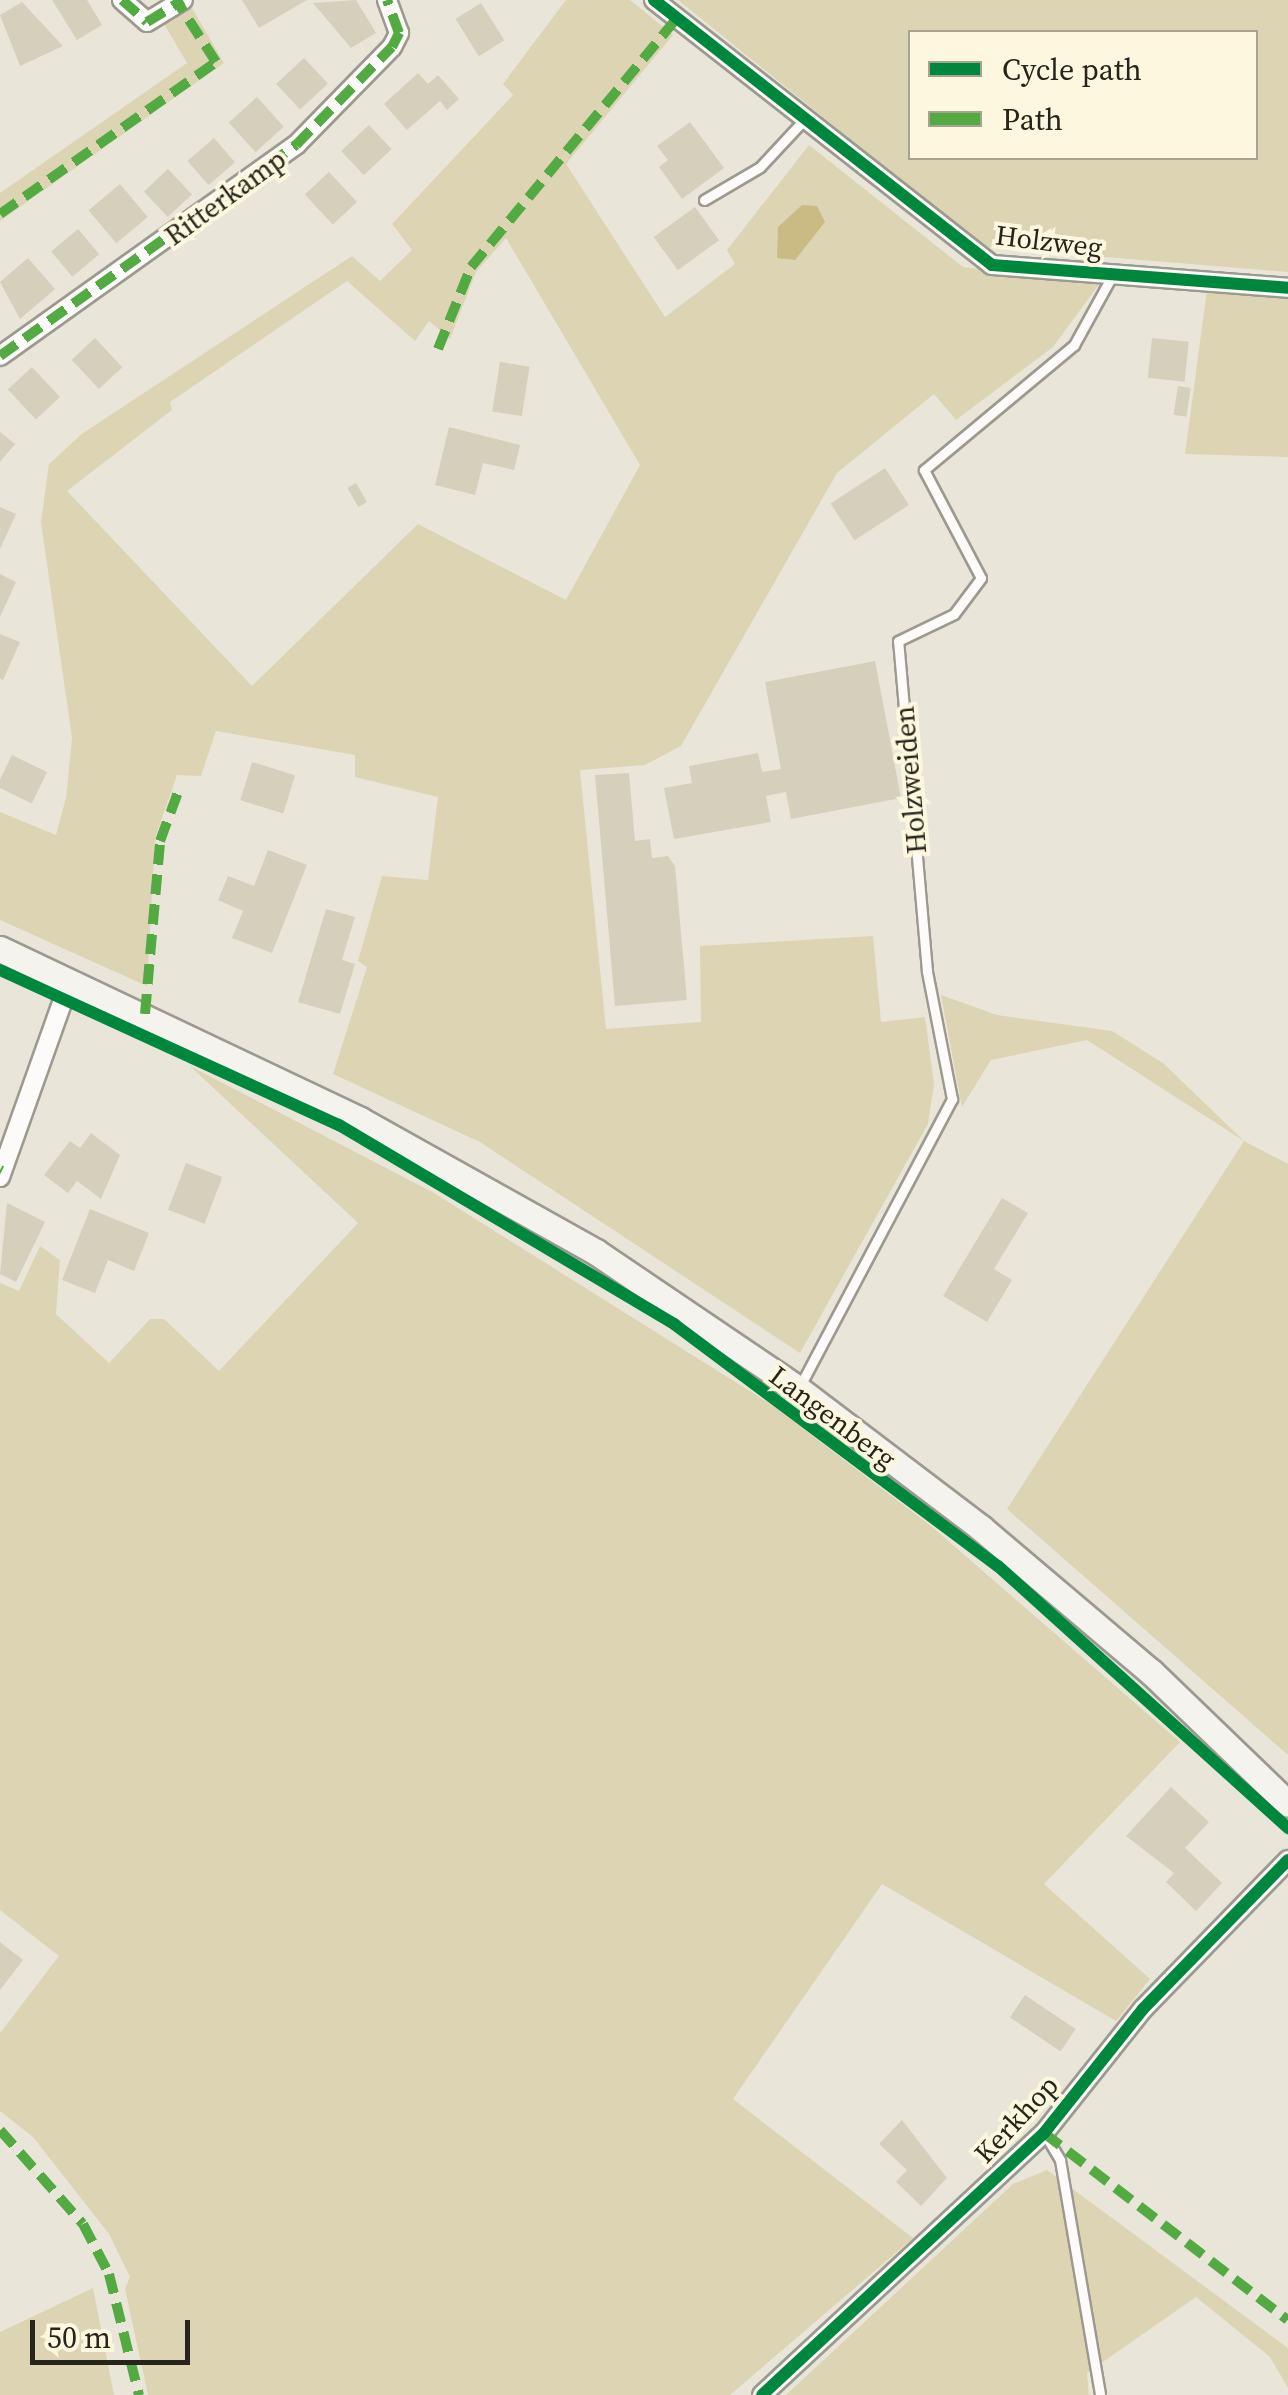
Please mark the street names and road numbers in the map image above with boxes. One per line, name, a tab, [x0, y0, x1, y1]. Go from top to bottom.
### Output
street label: Ritterkamp	[158, 142, 292, 252]
street label: Holzweg	[994, 218, 1104, 264]
street label: Holzweiden	[887, 705, 933, 855]
street label: Langenberg	[763, 1359, 903, 1475]
street label: Kerkhop	[967, 2068, 1065, 2170]

